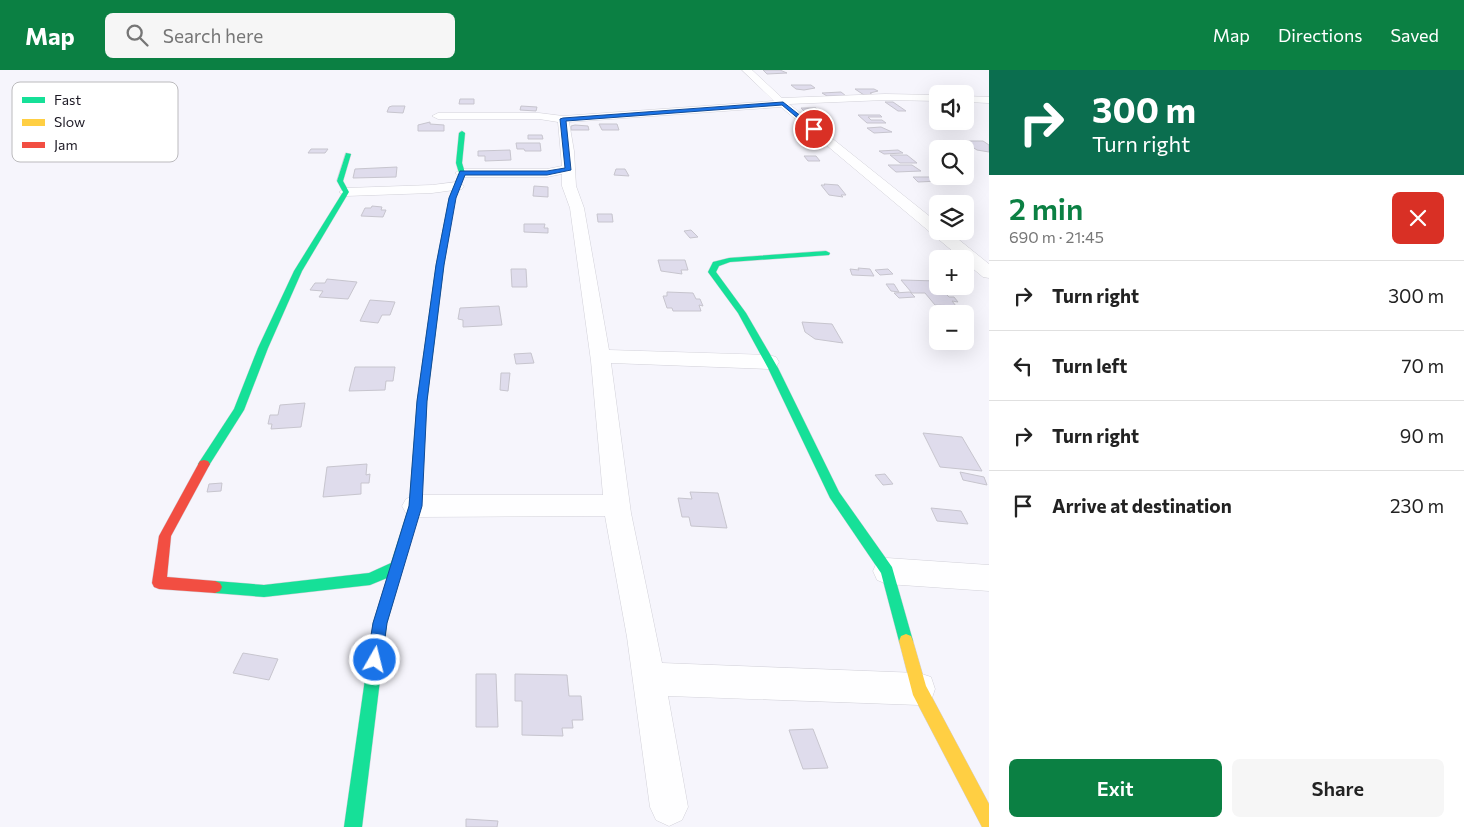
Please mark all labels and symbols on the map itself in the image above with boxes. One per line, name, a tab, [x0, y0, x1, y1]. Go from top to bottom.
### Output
legend	[12, 82, 178, 162]
text: Fast	[54, 91, 81, 108]
pin	[793, 108, 835, 150]
text: Slow	[54, 113, 85, 130]
text: Jam	[54, 136, 78, 153]
position arrow	[348, 633, 400, 685]

